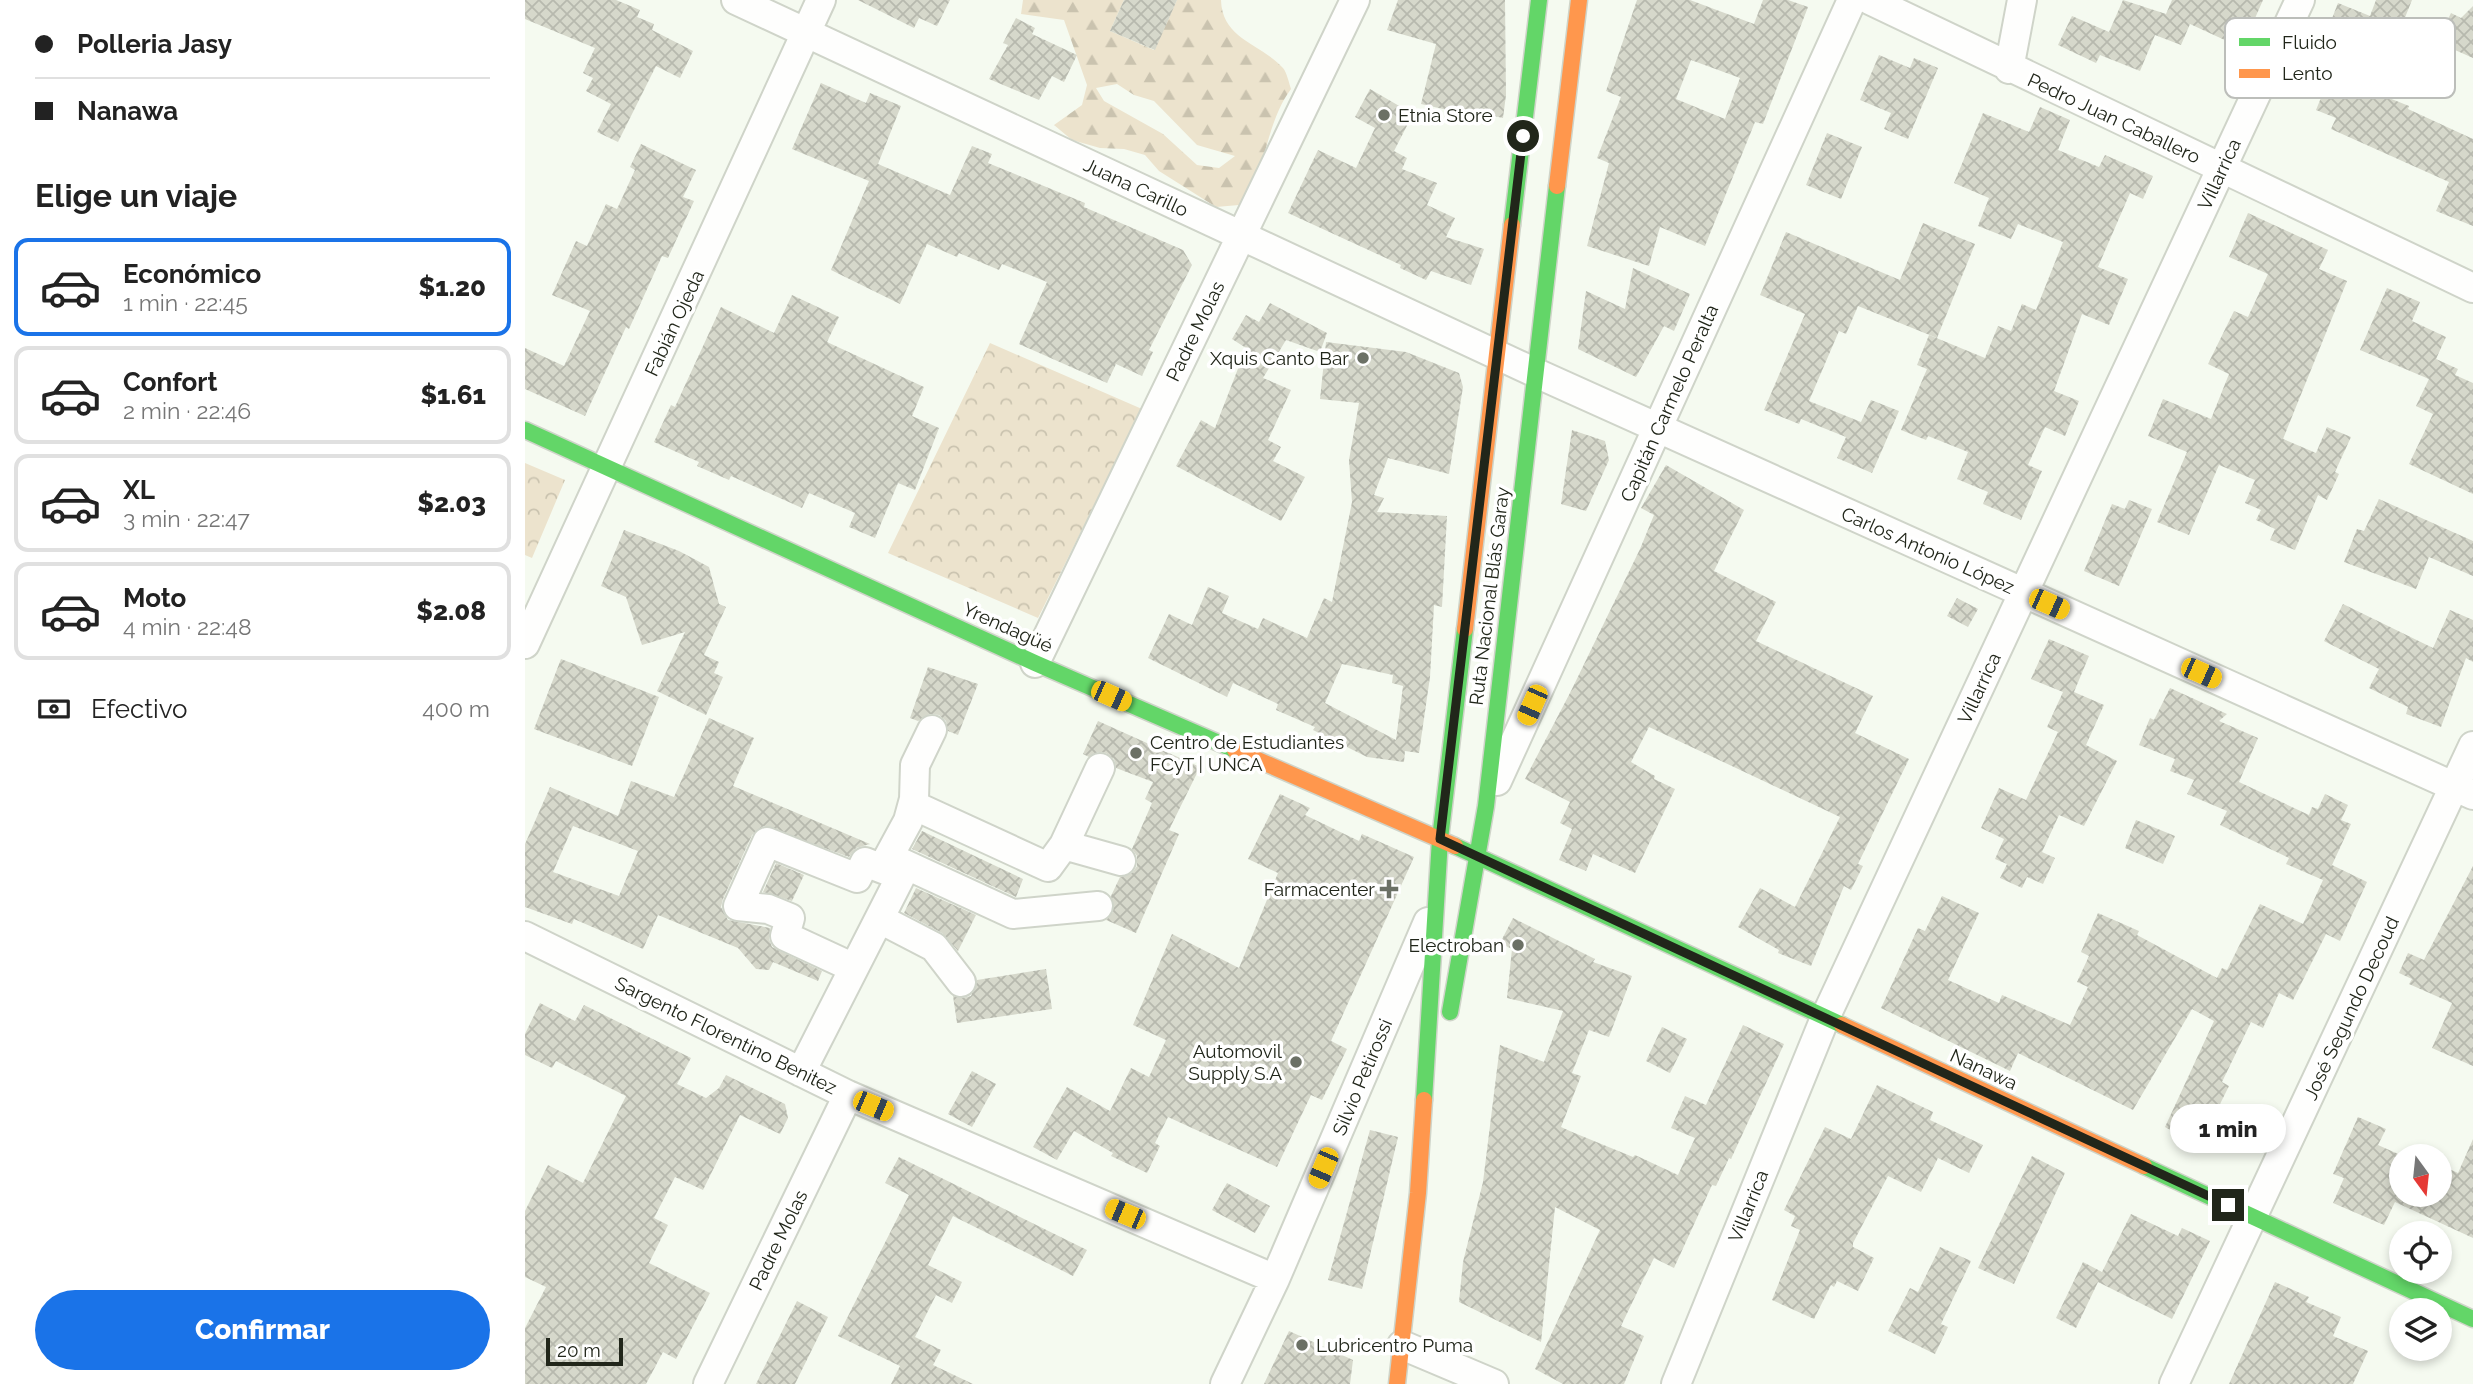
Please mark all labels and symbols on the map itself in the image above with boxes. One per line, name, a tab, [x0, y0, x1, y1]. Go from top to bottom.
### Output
legend	[2225, 18, 2455, 98]
text: Fluido	[2282, 31, 2337, 53]
text: Lento	[2282, 62, 2333, 84]
street label: Pedro Juan Caballero	[2024, 68, 2204, 168]
place label: Etnia Store	[1398, 104, 1493, 126]
marker: Etnia Store	[1376, 107, 1392, 123]
route start	[1507, 120, 1539, 152]
street label: Villarrica	[2193, 135, 2245, 213]
street label: Juana Carillo	[1080, 153, 1192, 221]
street label: Fabián Ojeda	[640, 267, 708, 379]
street label: Padre Molas	[1161, 277, 1229, 385]
street label: Capitán Carmelo Peralta	[1616, 301, 1722, 505]
place label: Xquis Canto Bar	[1210, 347, 1349, 369]
marker: Xquis Canto Bar	[1355, 350, 1371, 366]
street label: Ruta Nacional Blás Garay	[1465, 486, 1513, 706]
street label: Carlos Antonio López	[1838, 502, 2018, 598]
car	[2026, 586, 2073, 622]
street label: Yrendagüé	[960, 597, 1056, 657]
street label: Villarrica	[1953, 649, 2005, 727]
car	[2178, 655, 2225, 691]
car	[1088, 678, 1135, 714]
car	[1514, 682, 1551, 728]
place label: Centro de Estudiantes FCyT | UNCA	[1150, 731, 1344, 775]
marker: Centro de Estudiantes FCyT | UNCA	[1128, 745, 1144, 761]
place label: Farmacenter	[1264, 878, 1375, 900]
marker: Farmacenter	[1381, 881, 1397, 897]
street label: José Segundo Decoud	[2299, 913, 2403, 1103]
place label: Electroban	[1408, 934, 1504, 956]
marker: Electroban	[1510, 937, 1526, 953]
street label: Sargento Florentino Benitez	[612, 972, 840, 1098]
street label: Silvio Petirossi	[1328, 1015, 1396, 1139]
place label: Automovil Supply S.A	[1188, 1040, 1283, 1084]
street label: Nanawa	[1947, 1044, 2021, 1094]
marker: Automovil Supply S.A	[1288, 1054, 1304, 1070]
car	[850, 1088, 897, 1124]
callout: 1 min	[2170, 1104, 2286, 1152]
north arrow	[2389, 1144, 2452, 1208]
car	[1306, 1145, 1341, 1191]
street label: Villarrica	[1724, 1167, 1772, 1245]
street label: Padre Molas	[744, 1186, 812, 1294]
route end	[2212, 1189, 2244, 1221]
car	[1102, 1196, 1149, 1232]
place label: Lubricentro Puma	[1316, 1334, 1473, 1356]
scale bar	[546, 1335, 623, 1367]
marker: Lubricentro Puma	[1294, 1337, 1310, 1353]

